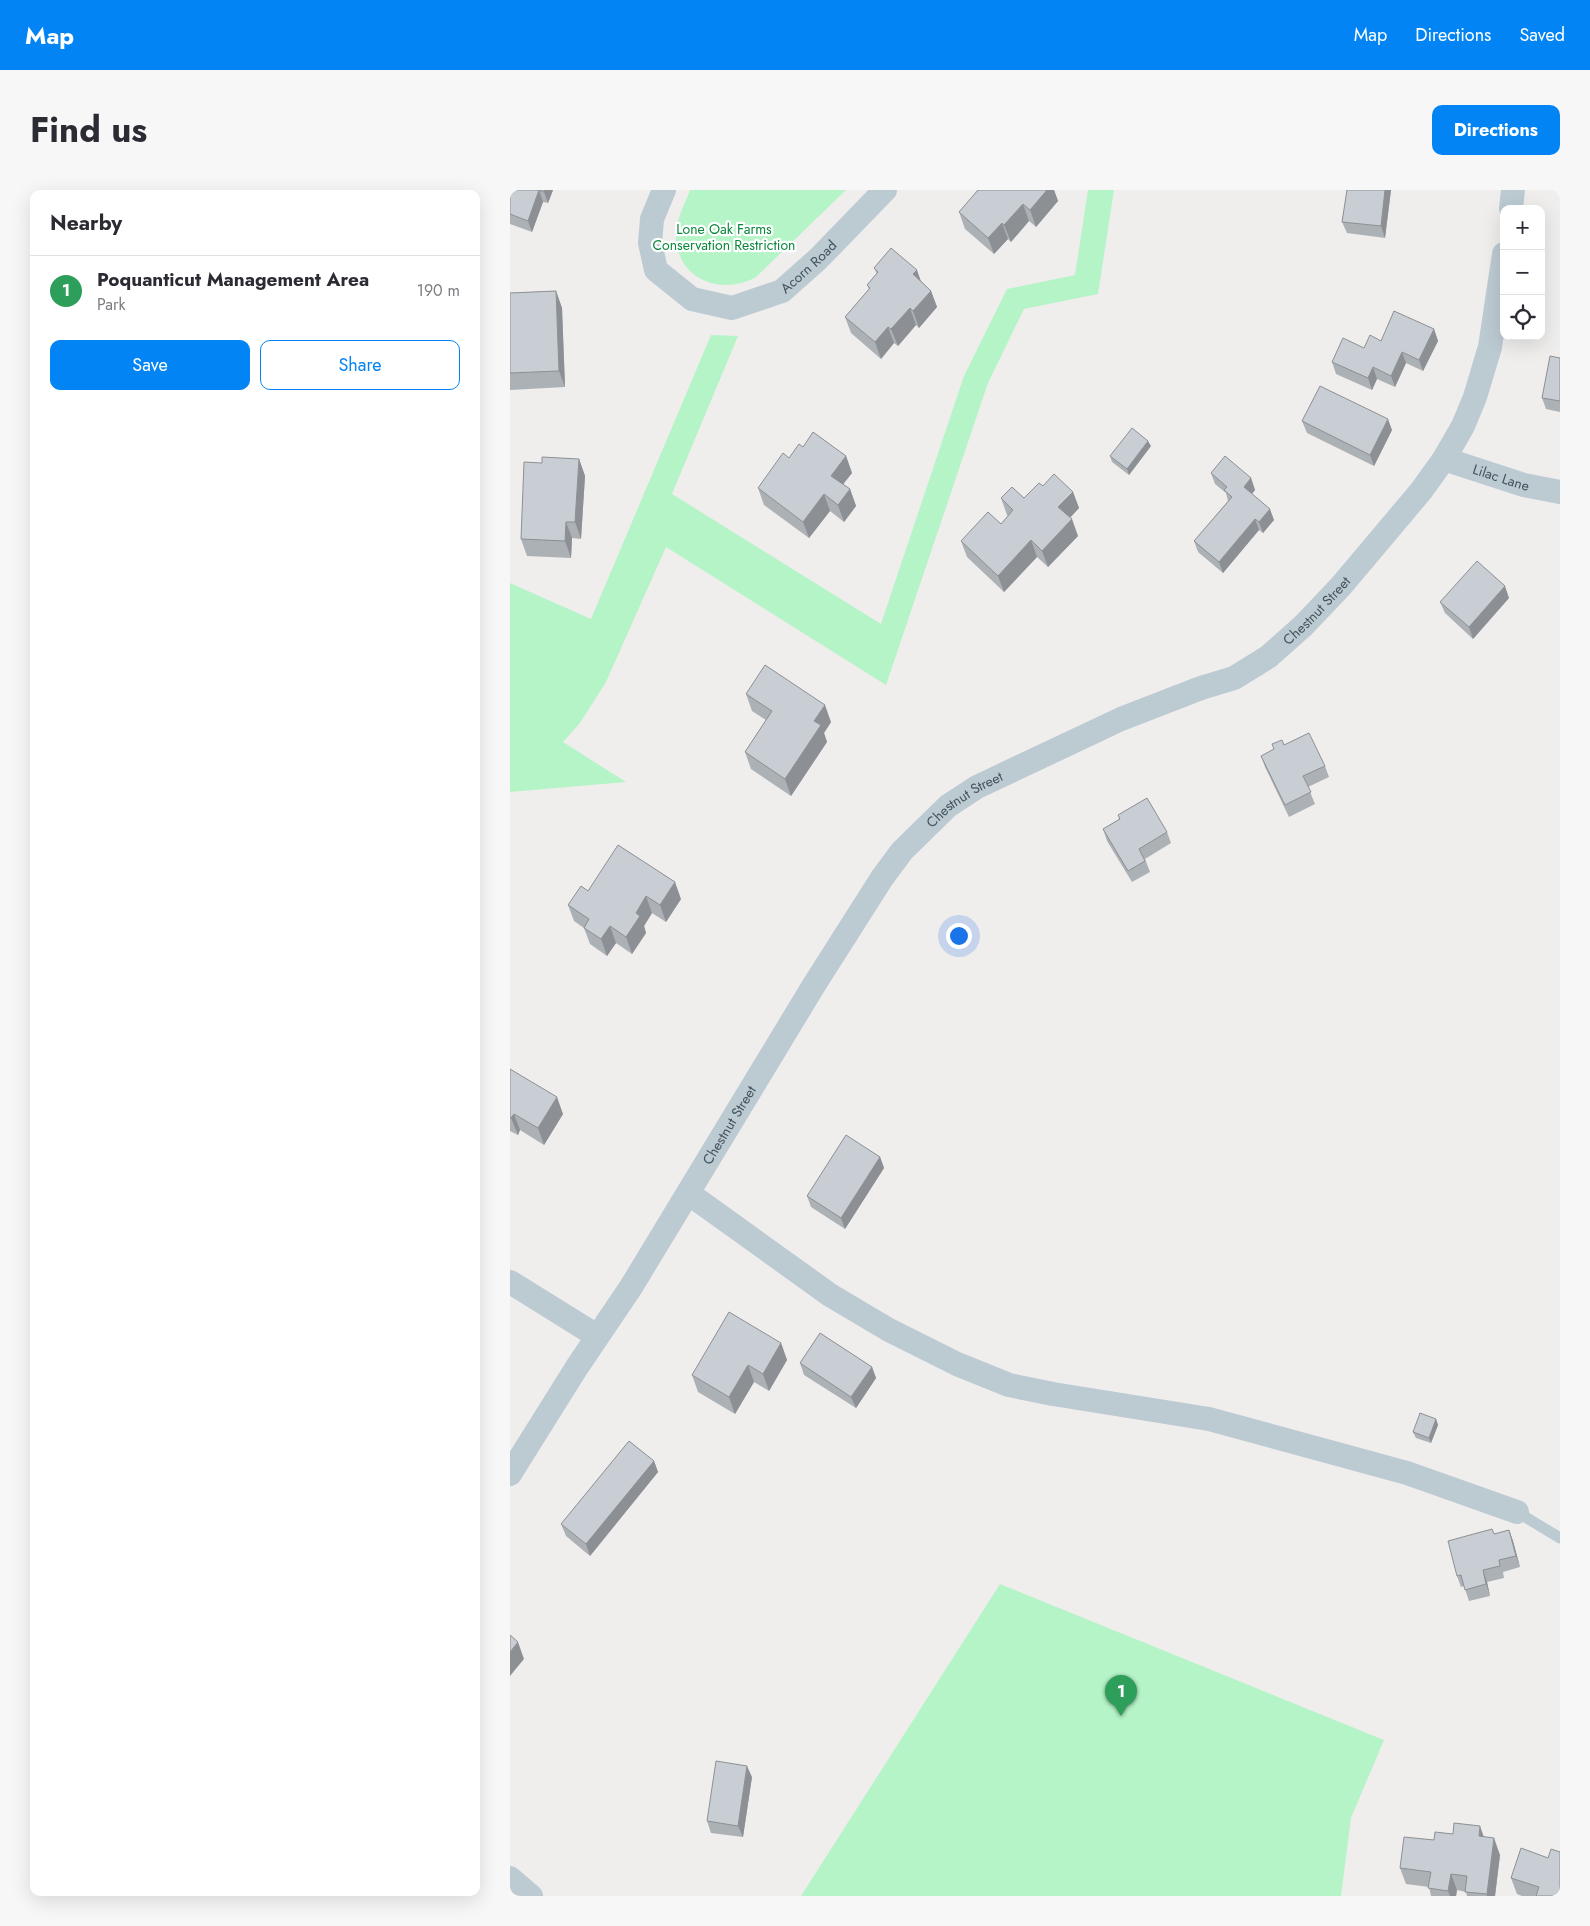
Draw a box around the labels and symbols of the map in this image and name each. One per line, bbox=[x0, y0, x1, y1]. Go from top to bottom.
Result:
park label: Lone Oak Farms Conservation Restriction bbox=[653, 219, 795, 255]
street label: Acorn Road bbox=[776, 236, 841, 298]
street label: Lilac Lane bbox=[1470, 459, 1531, 496]
street label: Chestnut Street bbox=[1278, 572, 1355, 649]
street label: Chestnut Street bbox=[922, 766, 1006, 832]
your location bbox=[946, 923, 972, 949]
street label: Chestnut Street bbox=[697, 1081, 761, 1168]
pin: 1 bbox=[1105, 1675, 1137, 1716]

